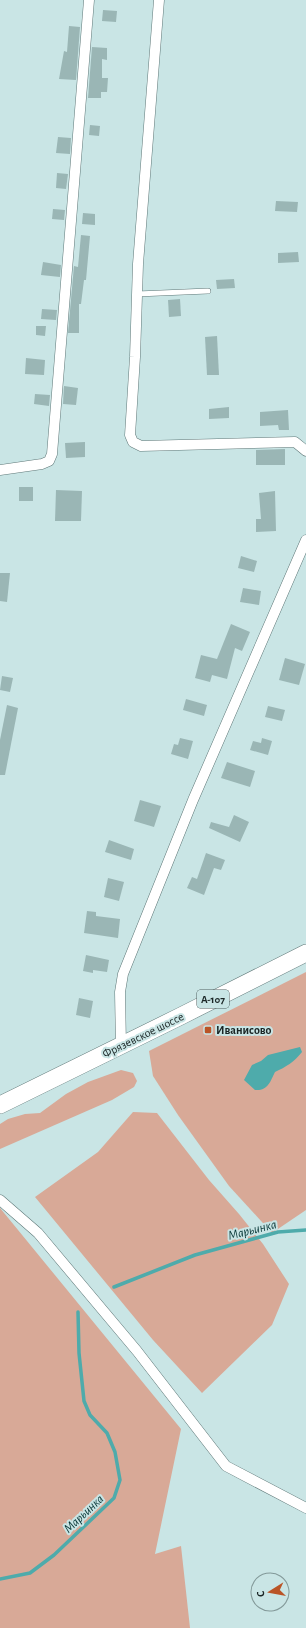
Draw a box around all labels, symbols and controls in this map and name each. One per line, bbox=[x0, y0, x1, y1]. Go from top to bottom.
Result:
road number: А-107 bbox=[197, 990, 229, 1008]
street label: Фрязевское шоссе bbox=[100, 1010, 186, 1060]
place label: Иванисово bbox=[216, 1024, 272, 1036]
marker: Иванисово bbox=[203, 1025, 213, 1035]
water label: Марьинка bbox=[227, 1218, 278, 1243]
water label: Марьинка bbox=[62, 1492, 107, 1536]
north arrow bbox=[250, 1572, 290, 1612]
text: С bbox=[255, 1590, 267, 1598]

